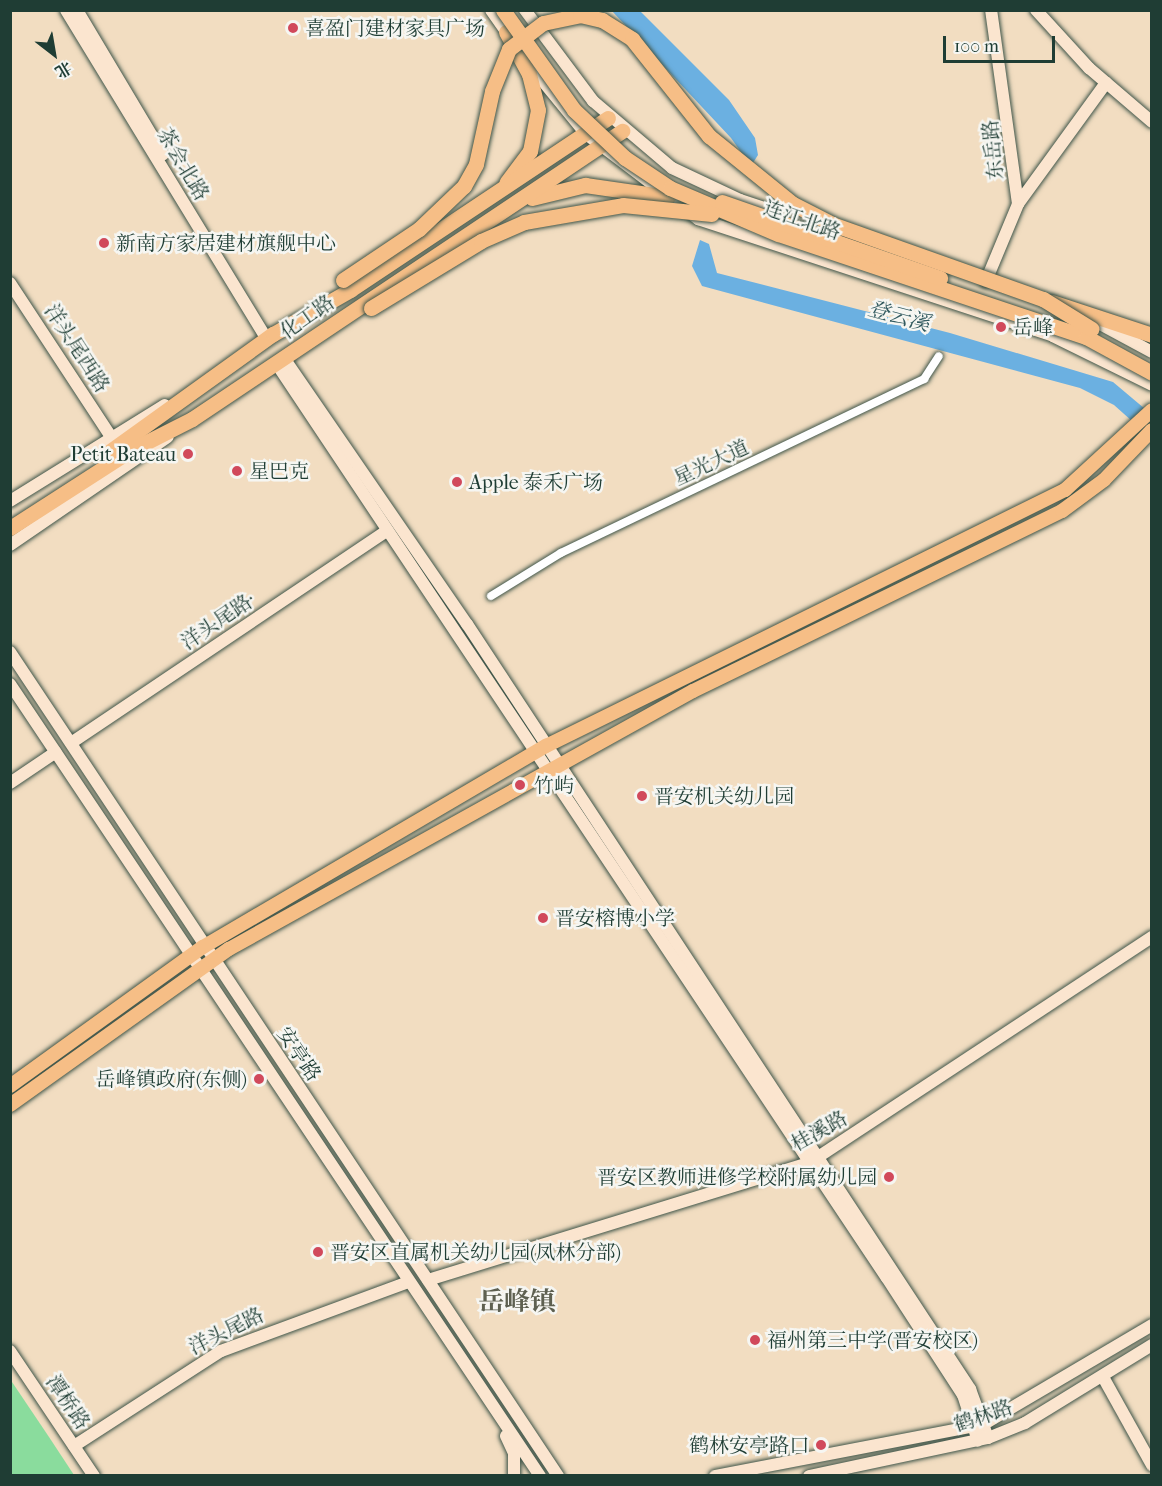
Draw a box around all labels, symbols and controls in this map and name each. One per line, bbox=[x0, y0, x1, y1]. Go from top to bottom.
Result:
place label: 喜盈门建材家具广场 bbox=[305, 16, 485, 40]
marker: 喜盈门建材家具广场 bbox=[286, 21, 300, 35]
north arrow bbox=[24, 24, 84, 84]
scale bar bbox=[946, 24, 1058, 62]
text: 100 m bbox=[954, 36, 999, 57]
text: 北 bbox=[52, 58, 75, 82]
street label: 东岳路 bbox=[978, 119, 1008, 181]
street label: 茶会北路 bbox=[152, 124, 214, 204]
street label: 连江北路 bbox=[760, 196, 844, 244]
place label: 新南方家居建材旗舰中心 bbox=[116, 231, 336, 255]
marker: 新南方家居建材旗舰中心 bbox=[97, 236, 111, 250]
street label: 化工路 bbox=[276, 290, 338, 344]
water label: 登云溪 bbox=[865, 296, 933, 336]
street label: 洋头尾西路 bbox=[40, 300, 114, 396]
place label: 岳峰 bbox=[1013, 315, 1053, 339]
marker: 岳峰 bbox=[994, 320, 1008, 334]
street label: 星光大道 bbox=[670, 435, 752, 491]
place label: Petit Bateau bbox=[70, 442, 176, 466]
marker: Petit Bateau bbox=[181, 447, 195, 461]
place label: 星巴克 bbox=[249, 459, 309, 483]
marker: 星巴克 bbox=[230, 464, 244, 478]
place label: Apple 泰禾广场 bbox=[469, 470, 603, 494]
marker: Apple 泰禾广场 bbox=[450, 475, 464, 489]
street label: 洋头尾路· bbox=[176, 588, 260, 654]
place label: 竹屿 bbox=[534, 773, 574, 797]
marker: 竹屿 bbox=[511, 776, 529, 794]
place label: 晋安机关幼儿园 bbox=[654, 784, 794, 808]
marker: 晋安机关幼儿园 bbox=[635, 789, 649, 803]
place label: 晋安榕博小学 bbox=[555, 906, 675, 930]
marker: 晋安榕博小学 bbox=[536, 911, 550, 925]
street label: 安亭路 bbox=[272, 1022, 326, 1086]
place label: 岳峰镇政府(东侧) bbox=[96, 1067, 247, 1091]
marker: 岳峰镇政府(东侧) bbox=[252, 1072, 266, 1086]
street label: 桂溪路 bbox=[787, 1106, 851, 1156]
place label: 晋安区教师进修学校附属幼儿园 bbox=[597, 1165, 877, 1189]
marker: 晋安区教师进修学校附属幼儿园 bbox=[882, 1170, 896, 1184]
place label: 晋安区直属机关幼儿园(凤林分部) bbox=[330, 1240, 621, 1264]
marker: 晋安区直属机关幼儿园(凤林分部) bbox=[311, 1245, 325, 1259]
district label: 岳峰镇 bbox=[478, 1286, 556, 1318]
street label: 洋头尾路 bbox=[185, 1303, 267, 1359]
place label: 福州第三中学(晋安校区) bbox=[767, 1328, 978, 1352]
marker: 福州第三中学(晋安校区) bbox=[748, 1333, 762, 1347]
street label: 潭桥路 bbox=[41, 1370, 95, 1434]
street label: 鹤林路 bbox=[951, 1395, 1015, 1437]
place label: 鹤林安亭路口 bbox=[689, 1433, 809, 1457]
marker: 鹤林安亭路口 bbox=[814, 1438, 828, 1452]

